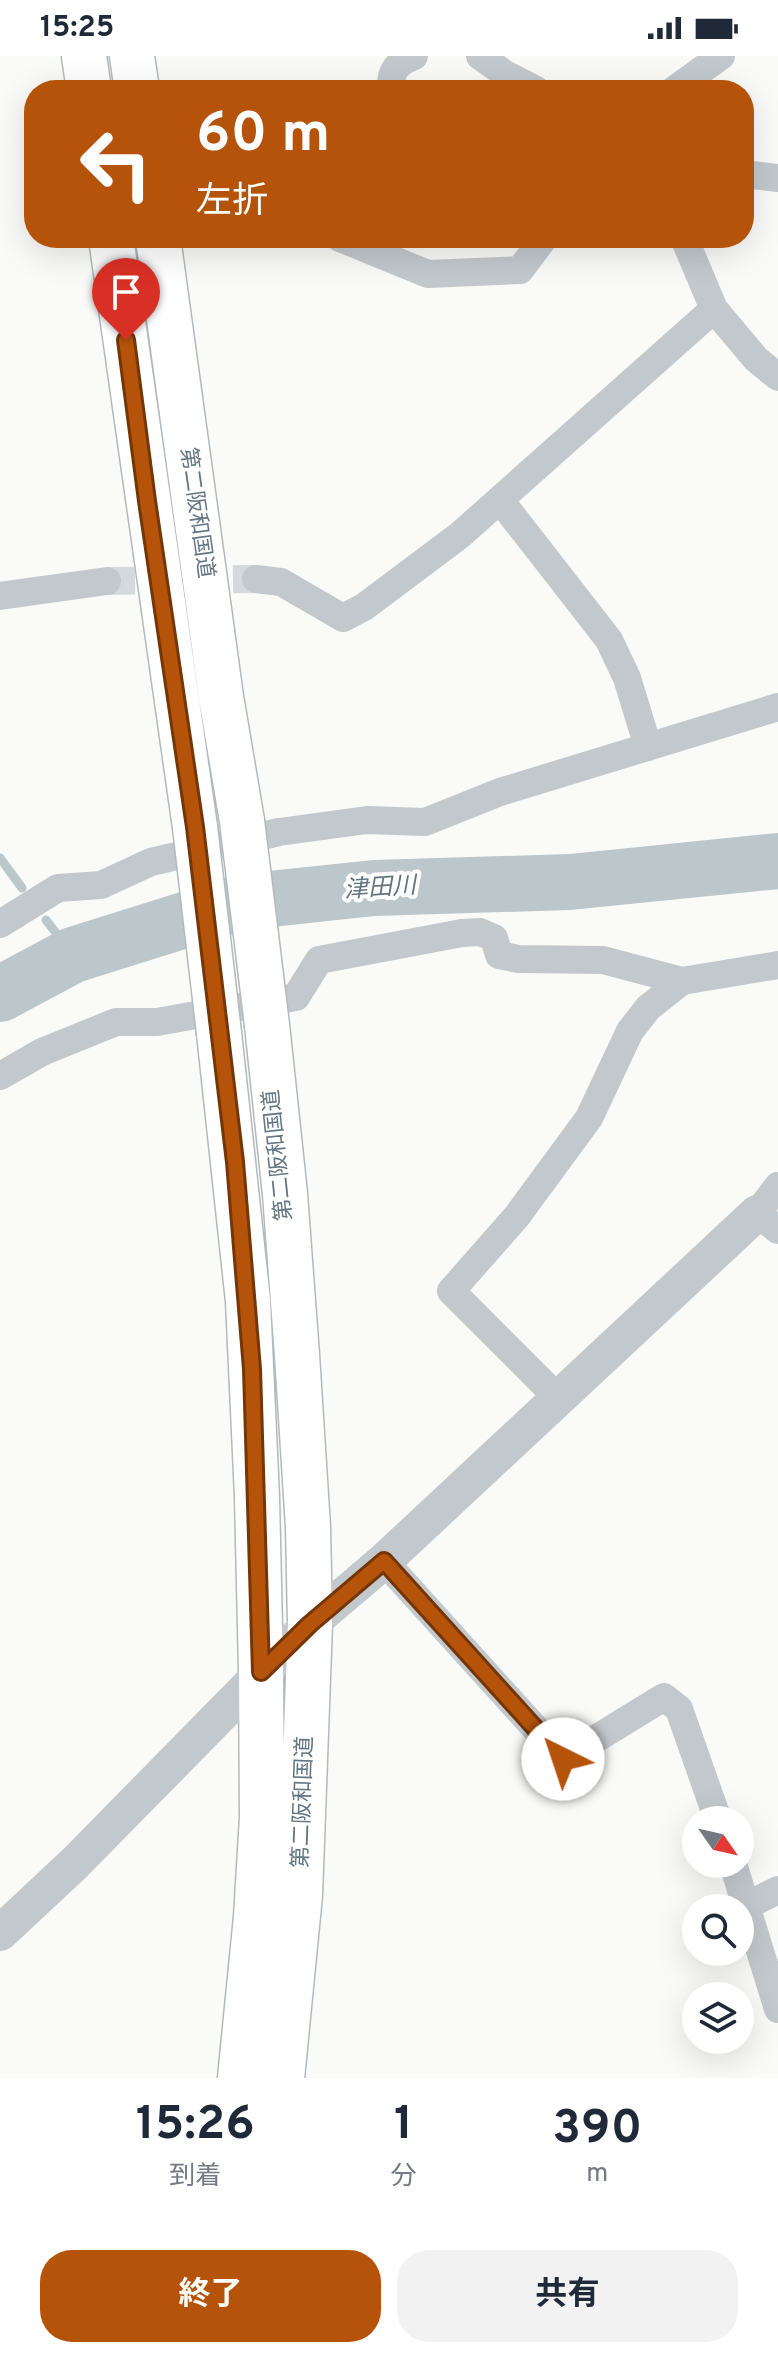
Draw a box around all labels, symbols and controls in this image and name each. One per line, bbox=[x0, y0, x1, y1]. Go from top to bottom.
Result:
text: 15:25 bbox=[40, 10, 114, 47]
text: 60 m bbox=[196, 101, 330, 171]
icon: left bbox=[64, 112, 168, 216]
text: 左折 bbox=[196, 180, 268, 226]
pin bbox=[92, 258, 160, 340]
icon: arrive bbox=[104, 270, 148, 314]
street label: 第二阪和国道 bbox=[173, 446, 219, 580]
water label: 津田川 bbox=[343, 871, 420, 906]
street label: 第二阪和国道 bbox=[259, 1088, 299, 1222]
position arrow bbox=[521, 1717, 605, 1801]
street label: 第二阪和国道 bbox=[288, 1736, 320, 1868]
north arrow bbox=[682, 1806, 754, 1878]
map controls bbox=[682, 1806, 754, 2054]
button: search bbox=[682, 1894, 754, 1966]
button: layers bbox=[682, 1982, 754, 2054]
text: 15:26 bbox=[136, 2096, 255, 2156]
text: 1 bbox=[394, 2096, 413, 2156]
text: 390 bbox=[552, 2100, 642, 2160]
text: m bbox=[586, 2158, 608, 2191]
text: 到着 bbox=[169, 2161, 221, 2194]
text: 分 bbox=[391, 2161, 417, 2194]
button: 終了 bbox=[40, 2250, 381, 2342]
button: 共有 bbox=[397, 2250, 738, 2342]

